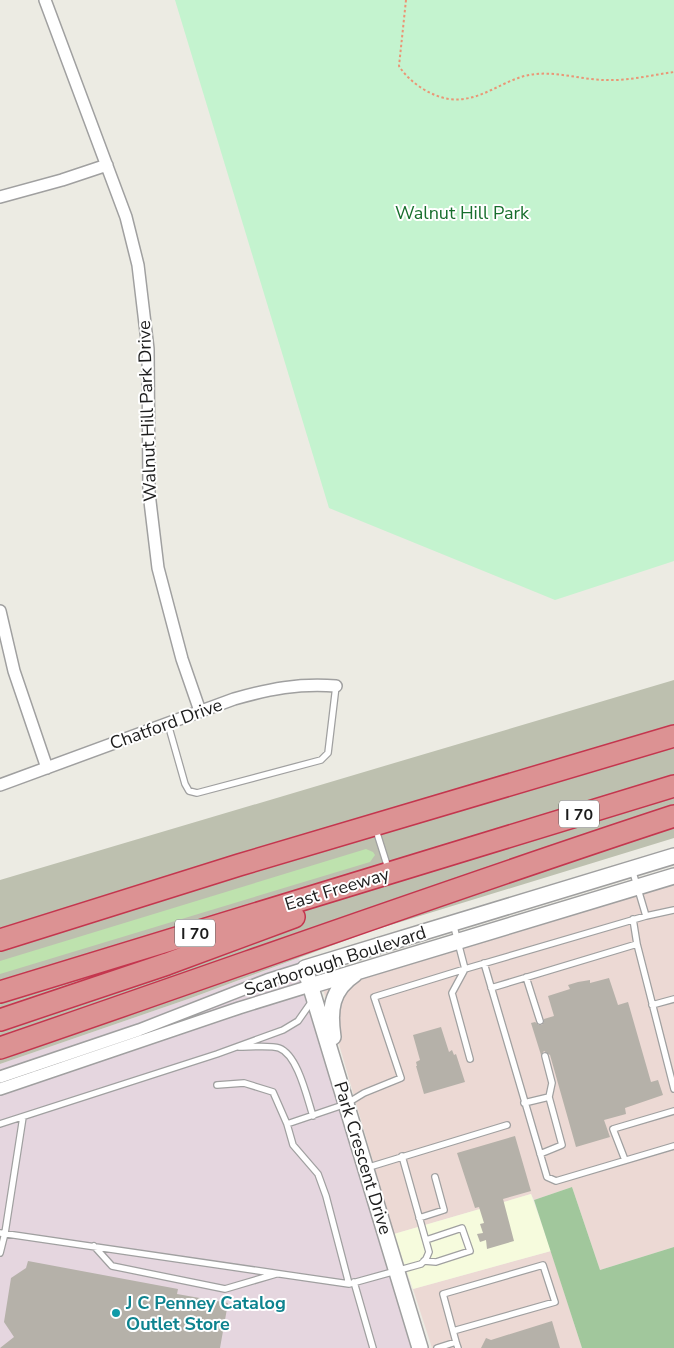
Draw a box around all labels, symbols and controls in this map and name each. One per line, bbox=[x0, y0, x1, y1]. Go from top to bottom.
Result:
park label: Walnut Hill Park bbox=[395, 201, 530, 225]
street label: Walnut Hill Park Drive bbox=[132, 320, 162, 502]
street label: Chatford Drive bbox=[106, 693, 226, 755]
road number: I 70 bbox=[559, 801, 599, 828]
street label: East Freeway bbox=[282, 862, 393, 916]
road number: I 70 bbox=[175, 920, 215, 946]
street label: Scarborough Boulevard bbox=[241, 920, 429, 1002]
street label: Park Crescent Drive bbox=[328, 1079, 398, 1237]
place label: J C Penney Catalog Outlet Store bbox=[125, 1291, 286, 1336]
marker: J C Penney Catalog Outlet Store bbox=[110, 1307, 122, 1319]

